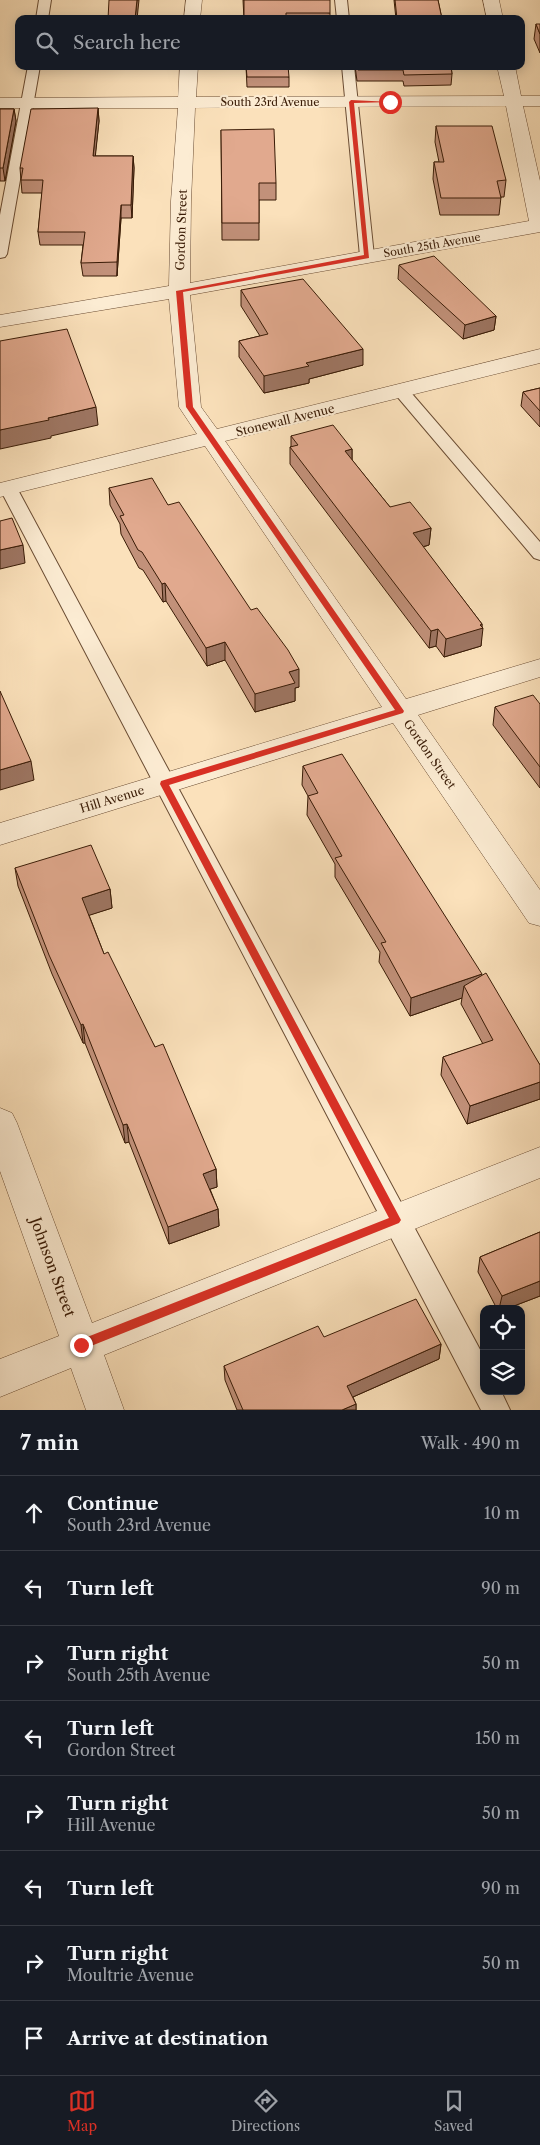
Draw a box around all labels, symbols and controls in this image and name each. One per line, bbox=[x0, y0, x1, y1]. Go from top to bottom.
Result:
search box bbox=[15, 15, 525, 70]
icon: search bbox=[33, 29, 61, 57]
text: Search here bbox=[73, 31, 181, 54]
route start bbox=[379, 91, 402, 114]
street label: South 23rd Avenue bbox=[221, 95, 319, 109]
street label: Gordon Street bbox=[172, 188, 190, 271]
street label: South 25th Avenue bbox=[382, 230, 482, 260]
street label: Stonewall Avenue bbox=[234, 400, 336, 440]
street label: Gordon Street bbox=[401, 716, 460, 792]
street label: Hill Avenue bbox=[78, 782, 146, 816]
street label: Johnson Street bbox=[25, 1213, 80, 1320]
map controls bbox=[480, 1305, 525, 1395]
button: locate bbox=[480, 1305, 525, 1350]
route end bbox=[70, 1334, 93, 1357]
button: layers bbox=[480, 1350, 525, 1395]
text: 7 min bbox=[20, 1430, 79, 1455]
text: Walk · 490 m bbox=[421, 1433, 520, 1453]
text: Continue bbox=[67, 1492, 159, 1515]
icon: ahead bbox=[20, 1499, 48, 1527]
text: 10 m bbox=[484, 1503, 520, 1523]
text: South 23rd Avenue bbox=[67, 1515, 211, 1535]
icon: left bbox=[20, 1574, 48, 1602]
text: Turn left bbox=[67, 1577, 154, 1600]
text: 90 m bbox=[481, 1578, 520, 1598]
text: Turn right bbox=[67, 1642, 168, 1665]
icon: right bbox=[20, 1649, 48, 1677]
text: 50 m bbox=[482, 1653, 520, 1673]
text: South 25th Avenue bbox=[67, 1665, 210, 1685]
text: Turn left bbox=[67, 1717, 154, 1740]
icon: left bbox=[20, 1724, 48, 1752]
text: 150 m bbox=[475, 1728, 520, 1748]
text: Gordon Street bbox=[67, 1740, 175, 1760]
text: Turn right bbox=[67, 1792, 168, 1815]
icon: right bbox=[20, 1799, 48, 1827]
text: 50 m bbox=[482, 1803, 520, 1823]
text: Hill Avenue bbox=[67, 1815, 156, 1835]
icon: left bbox=[20, 1874, 48, 1902]
text: Turn left bbox=[67, 1877, 154, 1900]
text: 90 m bbox=[481, 1878, 520, 1898]
text: Turn right bbox=[67, 1942, 168, 1965]
icon: right bbox=[20, 1949, 48, 1977]
text: 50 m bbox=[482, 1953, 520, 1973]
text: Moultrie Avenue bbox=[67, 1965, 194, 1985]
icon: arrive bbox=[20, 2024, 48, 2052]
text: Arrive at destination bbox=[67, 2027, 268, 2050]
tab: Map bbox=[67, 2087, 97, 2135]
tab: Directions bbox=[231, 2087, 300, 2135]
tab: Saved bbox=[434, 2087, 473, 2135]

